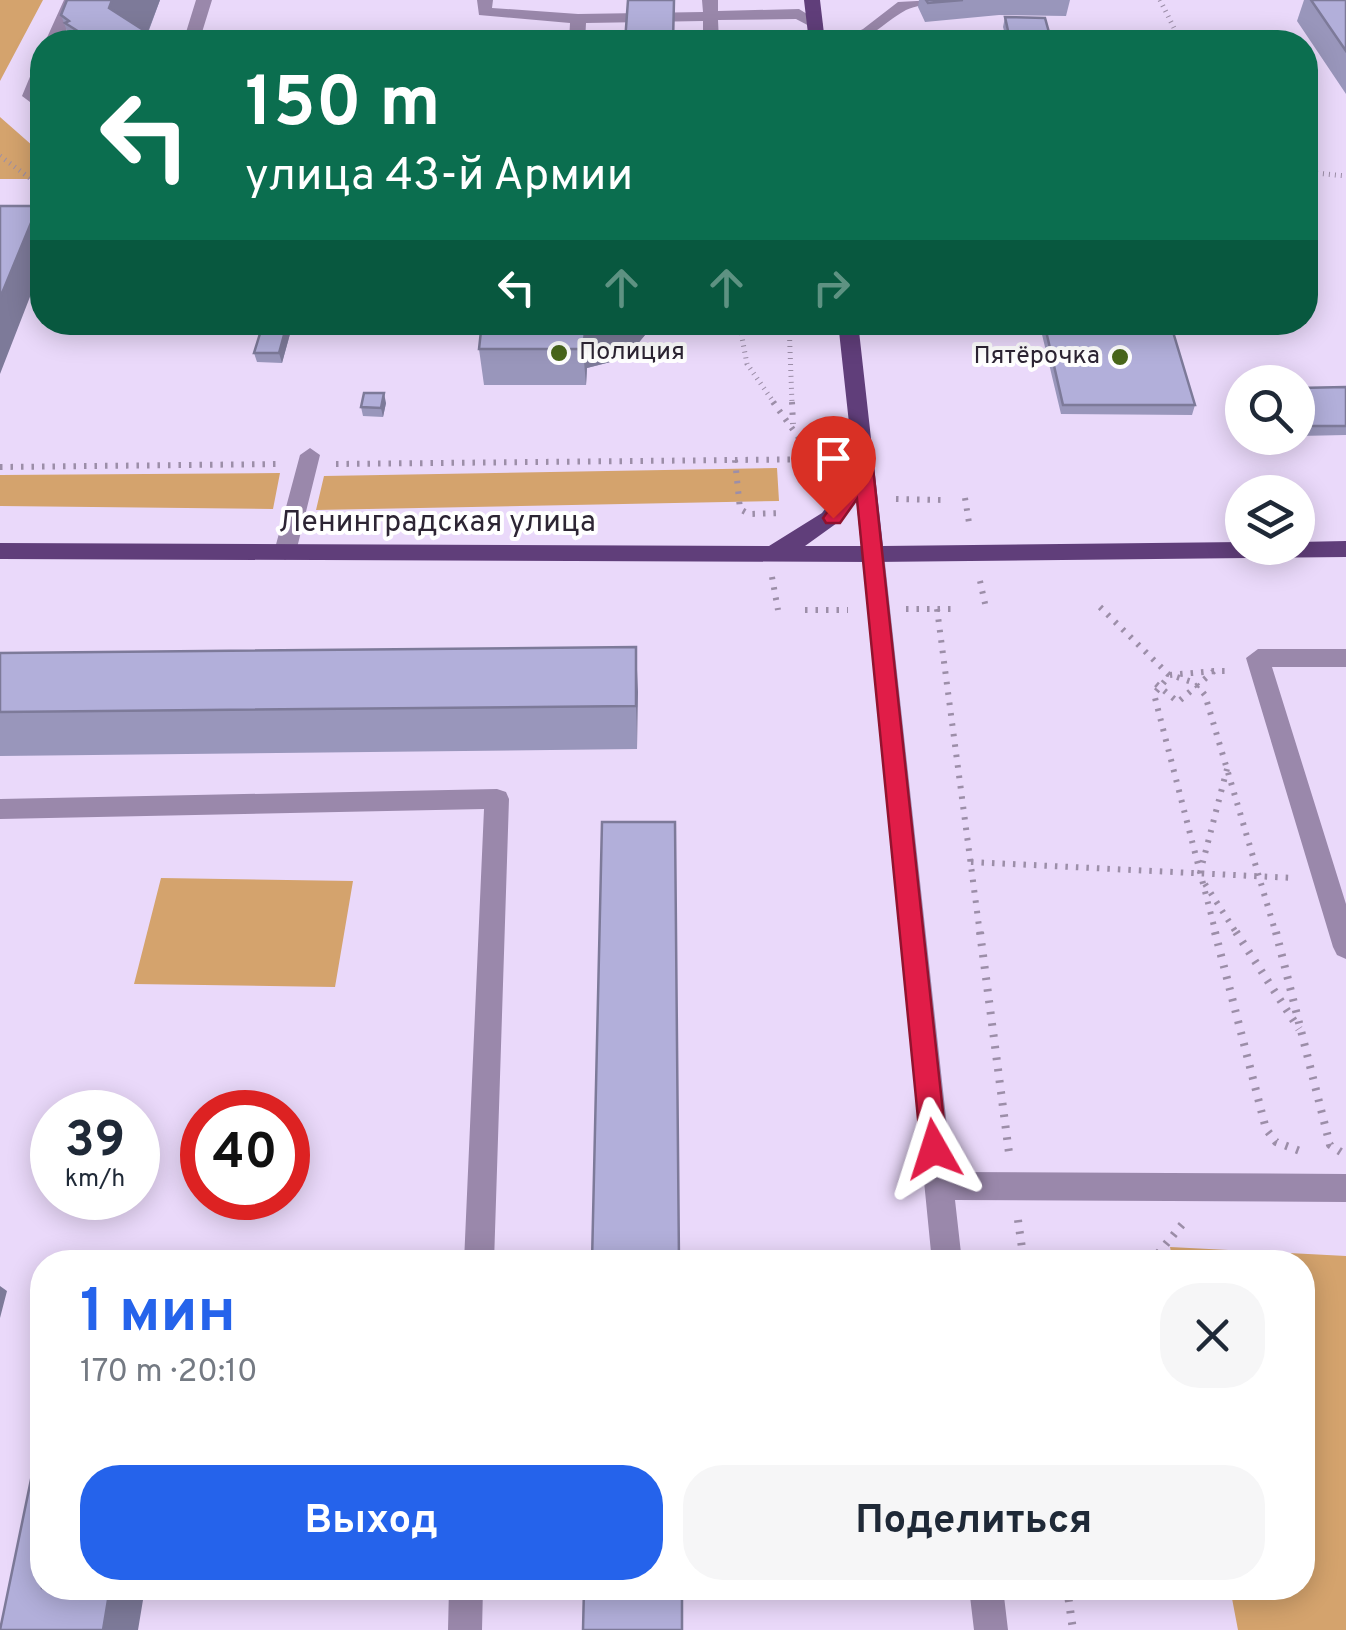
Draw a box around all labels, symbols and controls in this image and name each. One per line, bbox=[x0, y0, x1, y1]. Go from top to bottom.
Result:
text: 150 m bbox=[245, 62, 440, 151]
icon: left bbox=[80, 70, 210, 200]
text: улица 43-й Армии bbox=[245, 149, 633, 206]
icon: left bbox=[489, 260, 544, 315]
icon: ahead bbox=[594, 260, 649, 315]
icon: ahead bbox=[699, 260, 754, 315]
icon: right bbox=[804, 260, 859, 315]
place label: Полиция bbox=[579, 337, 685, 369]
place label: Пятёрочка bbox=[974, 341, 1100, 373]
marker: Полиция bbox=[548, 342, 570, 364]
marker: Пятёрочка bbox=[1109, 346, 1131, 368]
map controls bbox=[1225, 365, 1315, 565]
button: search bbox=[1225, 365, 1315, 455]
pin bbox=[791, 416, 876, 519]
icon: arrive bbox=[806, 431, 861, 486]
button: layers bbox=[1225, 475, 1315, 565]
street label: Ленинградская улица bbox=[278, 505, 596, 542]
speed limit sign: 40 bbox=[180, 1090, 310, 1220]
position arrow bbox=[882, 1097, 986, 1201]
text: 39 bbox=[65, 1111, 125, 1174]
text: km/h bbox=[65, 1164, 125, 1196]
text: 1 мин bbox=[80, 1277, 236, 1353]
button: close bbox=[1160, 1283, 1265, 1388]
text: 170 m · 20:10 bbox=[80, 1353, 258, 1393]
button: Выход bbox=[80, 1465, 663, 1580]
button: Поделиться bbox=[683, 1465, 1265, 1580]

